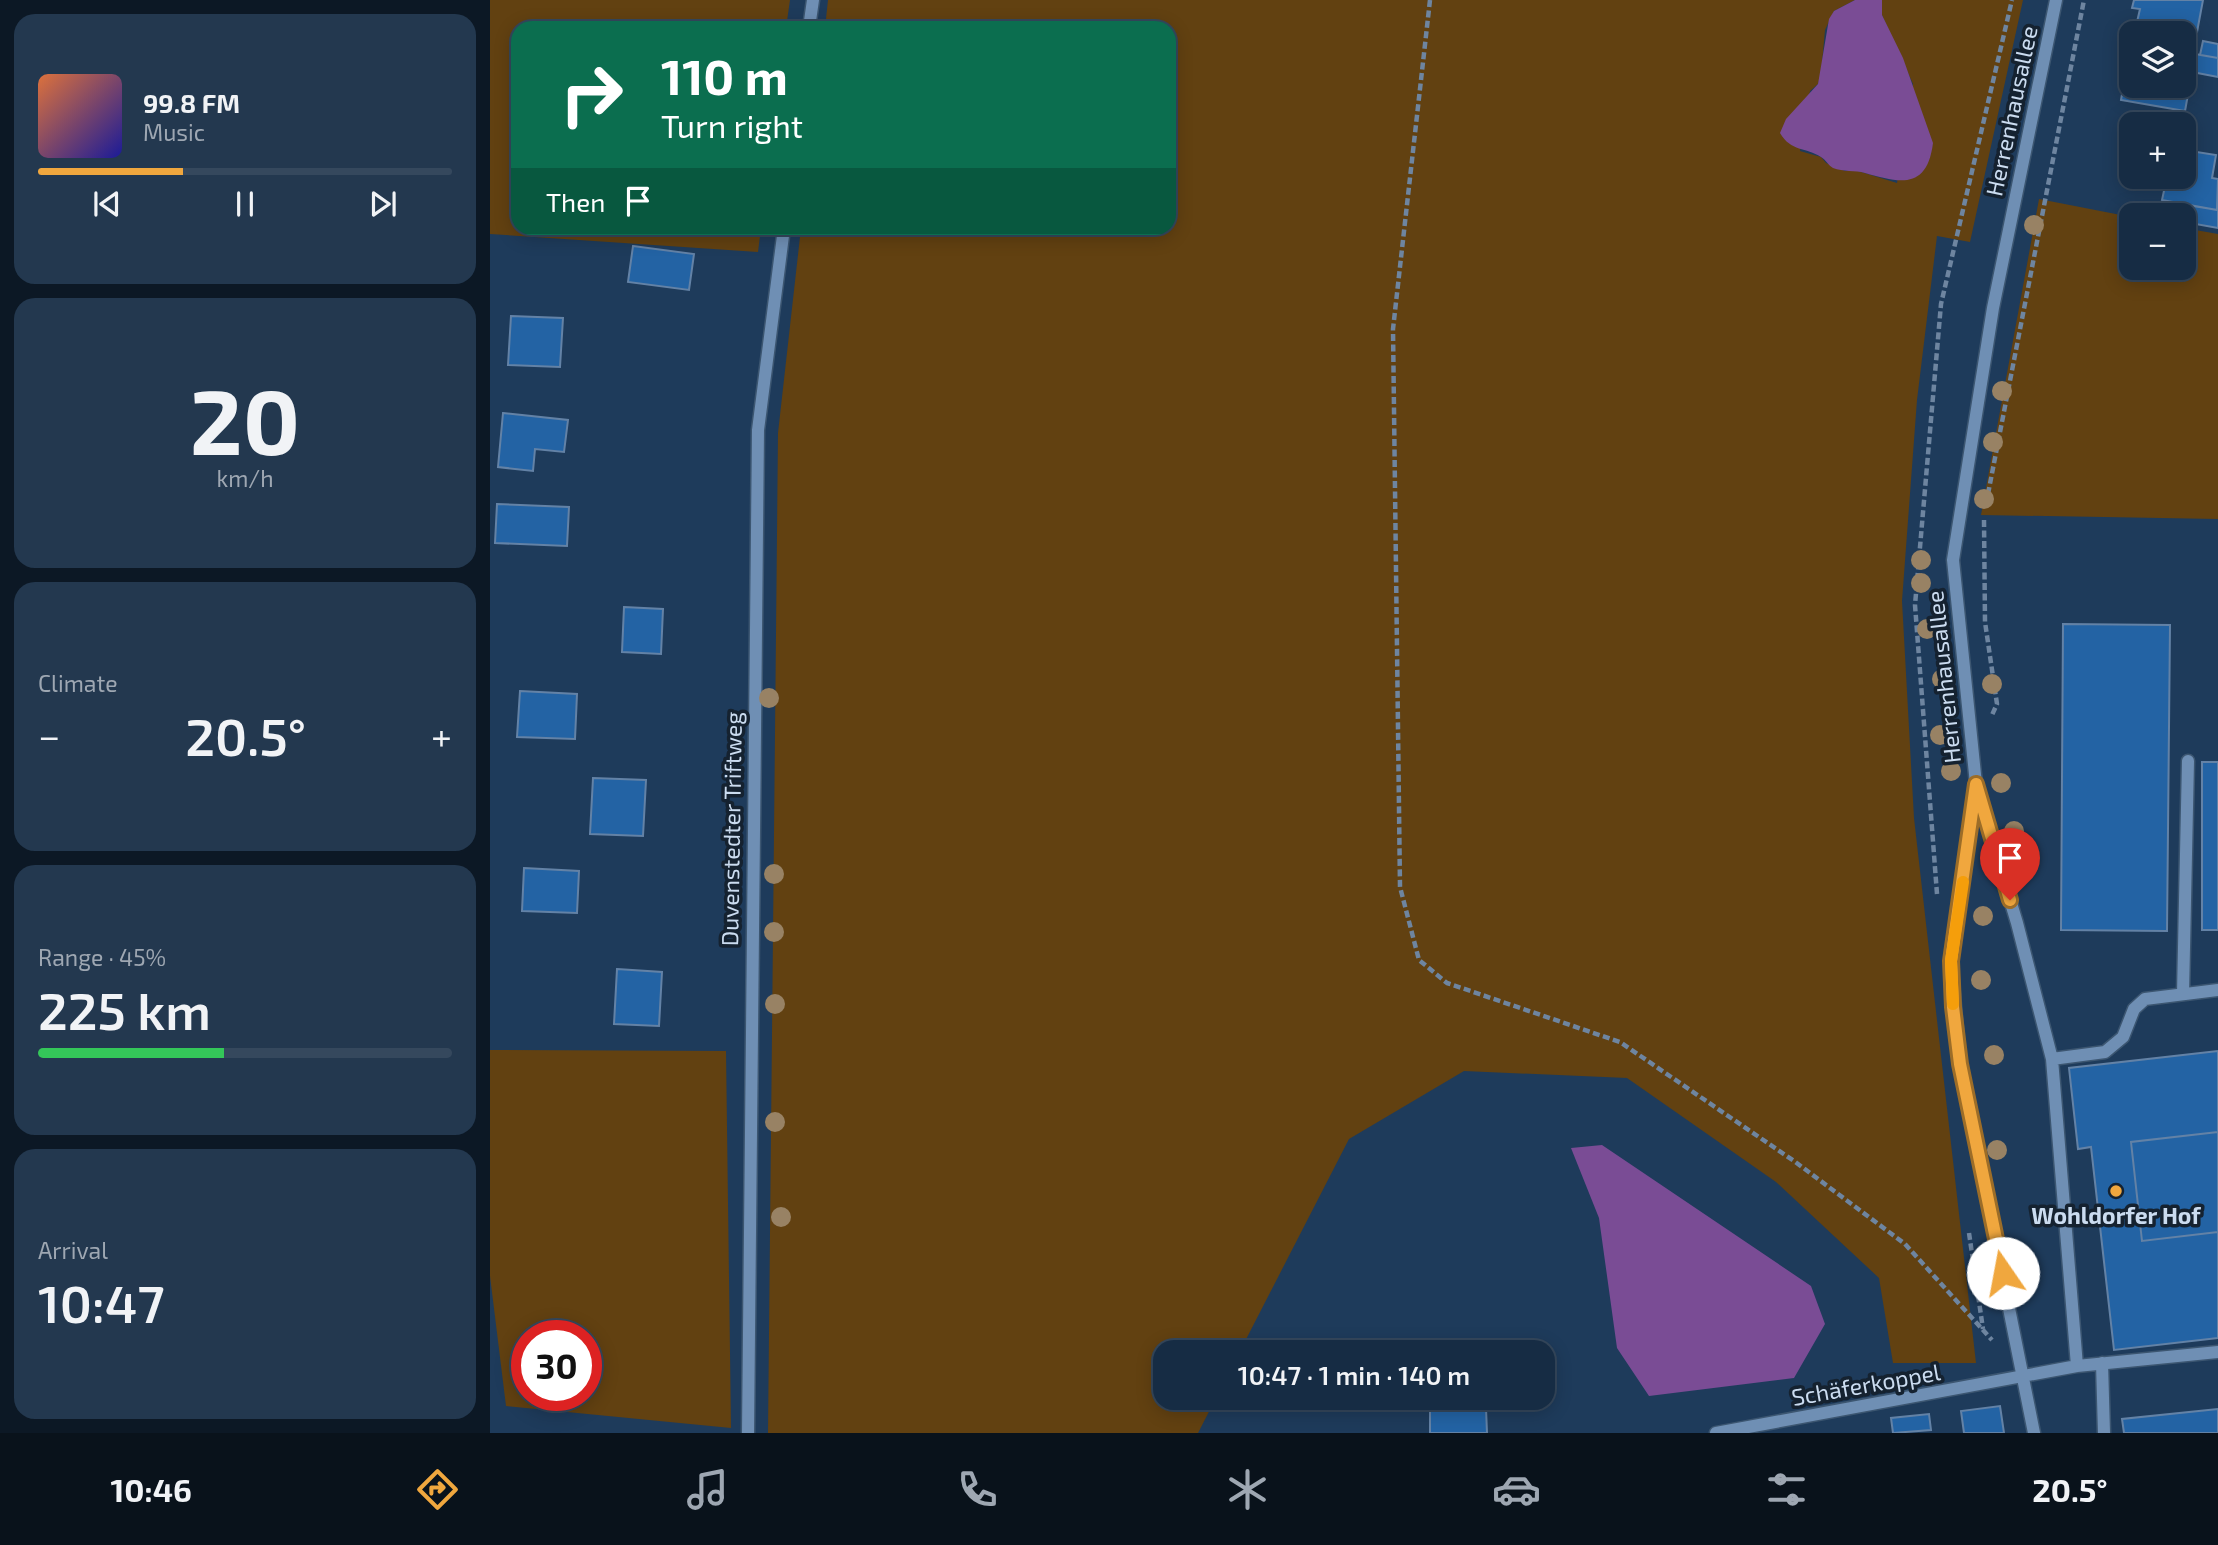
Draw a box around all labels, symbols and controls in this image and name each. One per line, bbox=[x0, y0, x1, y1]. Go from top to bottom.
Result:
map controls bbox=[2119, 21, 2196, 280]
button: layers bbox=[2119, 21, 2196, 98]
street label: Herrenhausallee bbox=[1979, 23, 2043, 198]
text: 110 m bbox=[661, 46, 788, 105]
icon: right bbox=[546, 49, 637, 140]
text: 99.8 FM bbox=[143, 87, 240, 118]
text: Turn right bbox=[661, 106, 803, 144]
button: + bbox=[2119, 112, 2196, 189]
text: Music bbox=[143, 118, 205, 146]
icon: arrive bbox=[619, 182, 657, 220]
icon: previous bbox=[88, 185, 126, 223]
icon: pause bbox=[226, 185, 264, 223]
icon: next bbox=[364, 185, 402, 223]
text: Then bbox=[546, 186, 605, 217]
button: − bbox=[2119, 203, 2196, 280]
text: 20 bbox=[190, 364, 300, 473]
text: km/h bbox=[216, 464, 274, 492]
street label: Herrenhausallee bbox=[1920, 589, 1966, 765]
text: Climate bbox=[38, 669, 118, 697]
text: 20.5° bbox=[185, 704, 306, 766]
street label: Duvenstedter Triftweg bbox=[715, 711, 747, 946]
text: − bbox=[38, 712, 60, 758]
text: + bbox=[431, 712, 452, 758]
pin bbox=[1980, 828, 2040, 900]
icon: arrive bbox=[1991, 839, 2029, 877]
text: Range · 45% bbox=[38, 943, 166, 971]
text: 225 km bbox=[38, 978, 211, 1040]
marker: Wohldorfer Hof bbox=[2108, 1183, 2124, 1199]
place label: Wohldorfer Hof bbox=[2031, 1201, 2201, 1229]
text: Arrival bbox=[38, 1236, 108, 1264]
position arrow bbox=[1966, 1236, 2040, 1310]
text: 10:47 bbox=[38, 1271, 165, 1333]
speed limit sign: 30 bbox=[511, 1320, 602, 1411]
street label: Schäferkoppel bbox=[1789, 1357, 1943, 1411]
text: 10:47 · 1 min · 140 m bbox=[1238, 1359, 1470, 1390]
icon: directions bbox=[413, 1465, 462, 1514]
icon: music bbox=[683, 1465, 732, 1514]
icon: phone bbox=[953, 1465, 1002, 1514]
icon: climate bbox=[1223, 1465, 1272, 1514]
icon: car bbox=[1492, 1465, 1541, 1514]
icon: filters bbox=[1762, 1465, 1811, 1514]
text: 10:46 bbox=[110, 1470, 192, 1508]
text: 20.5° bbox=[2032, 1470, 2107, 1508]

